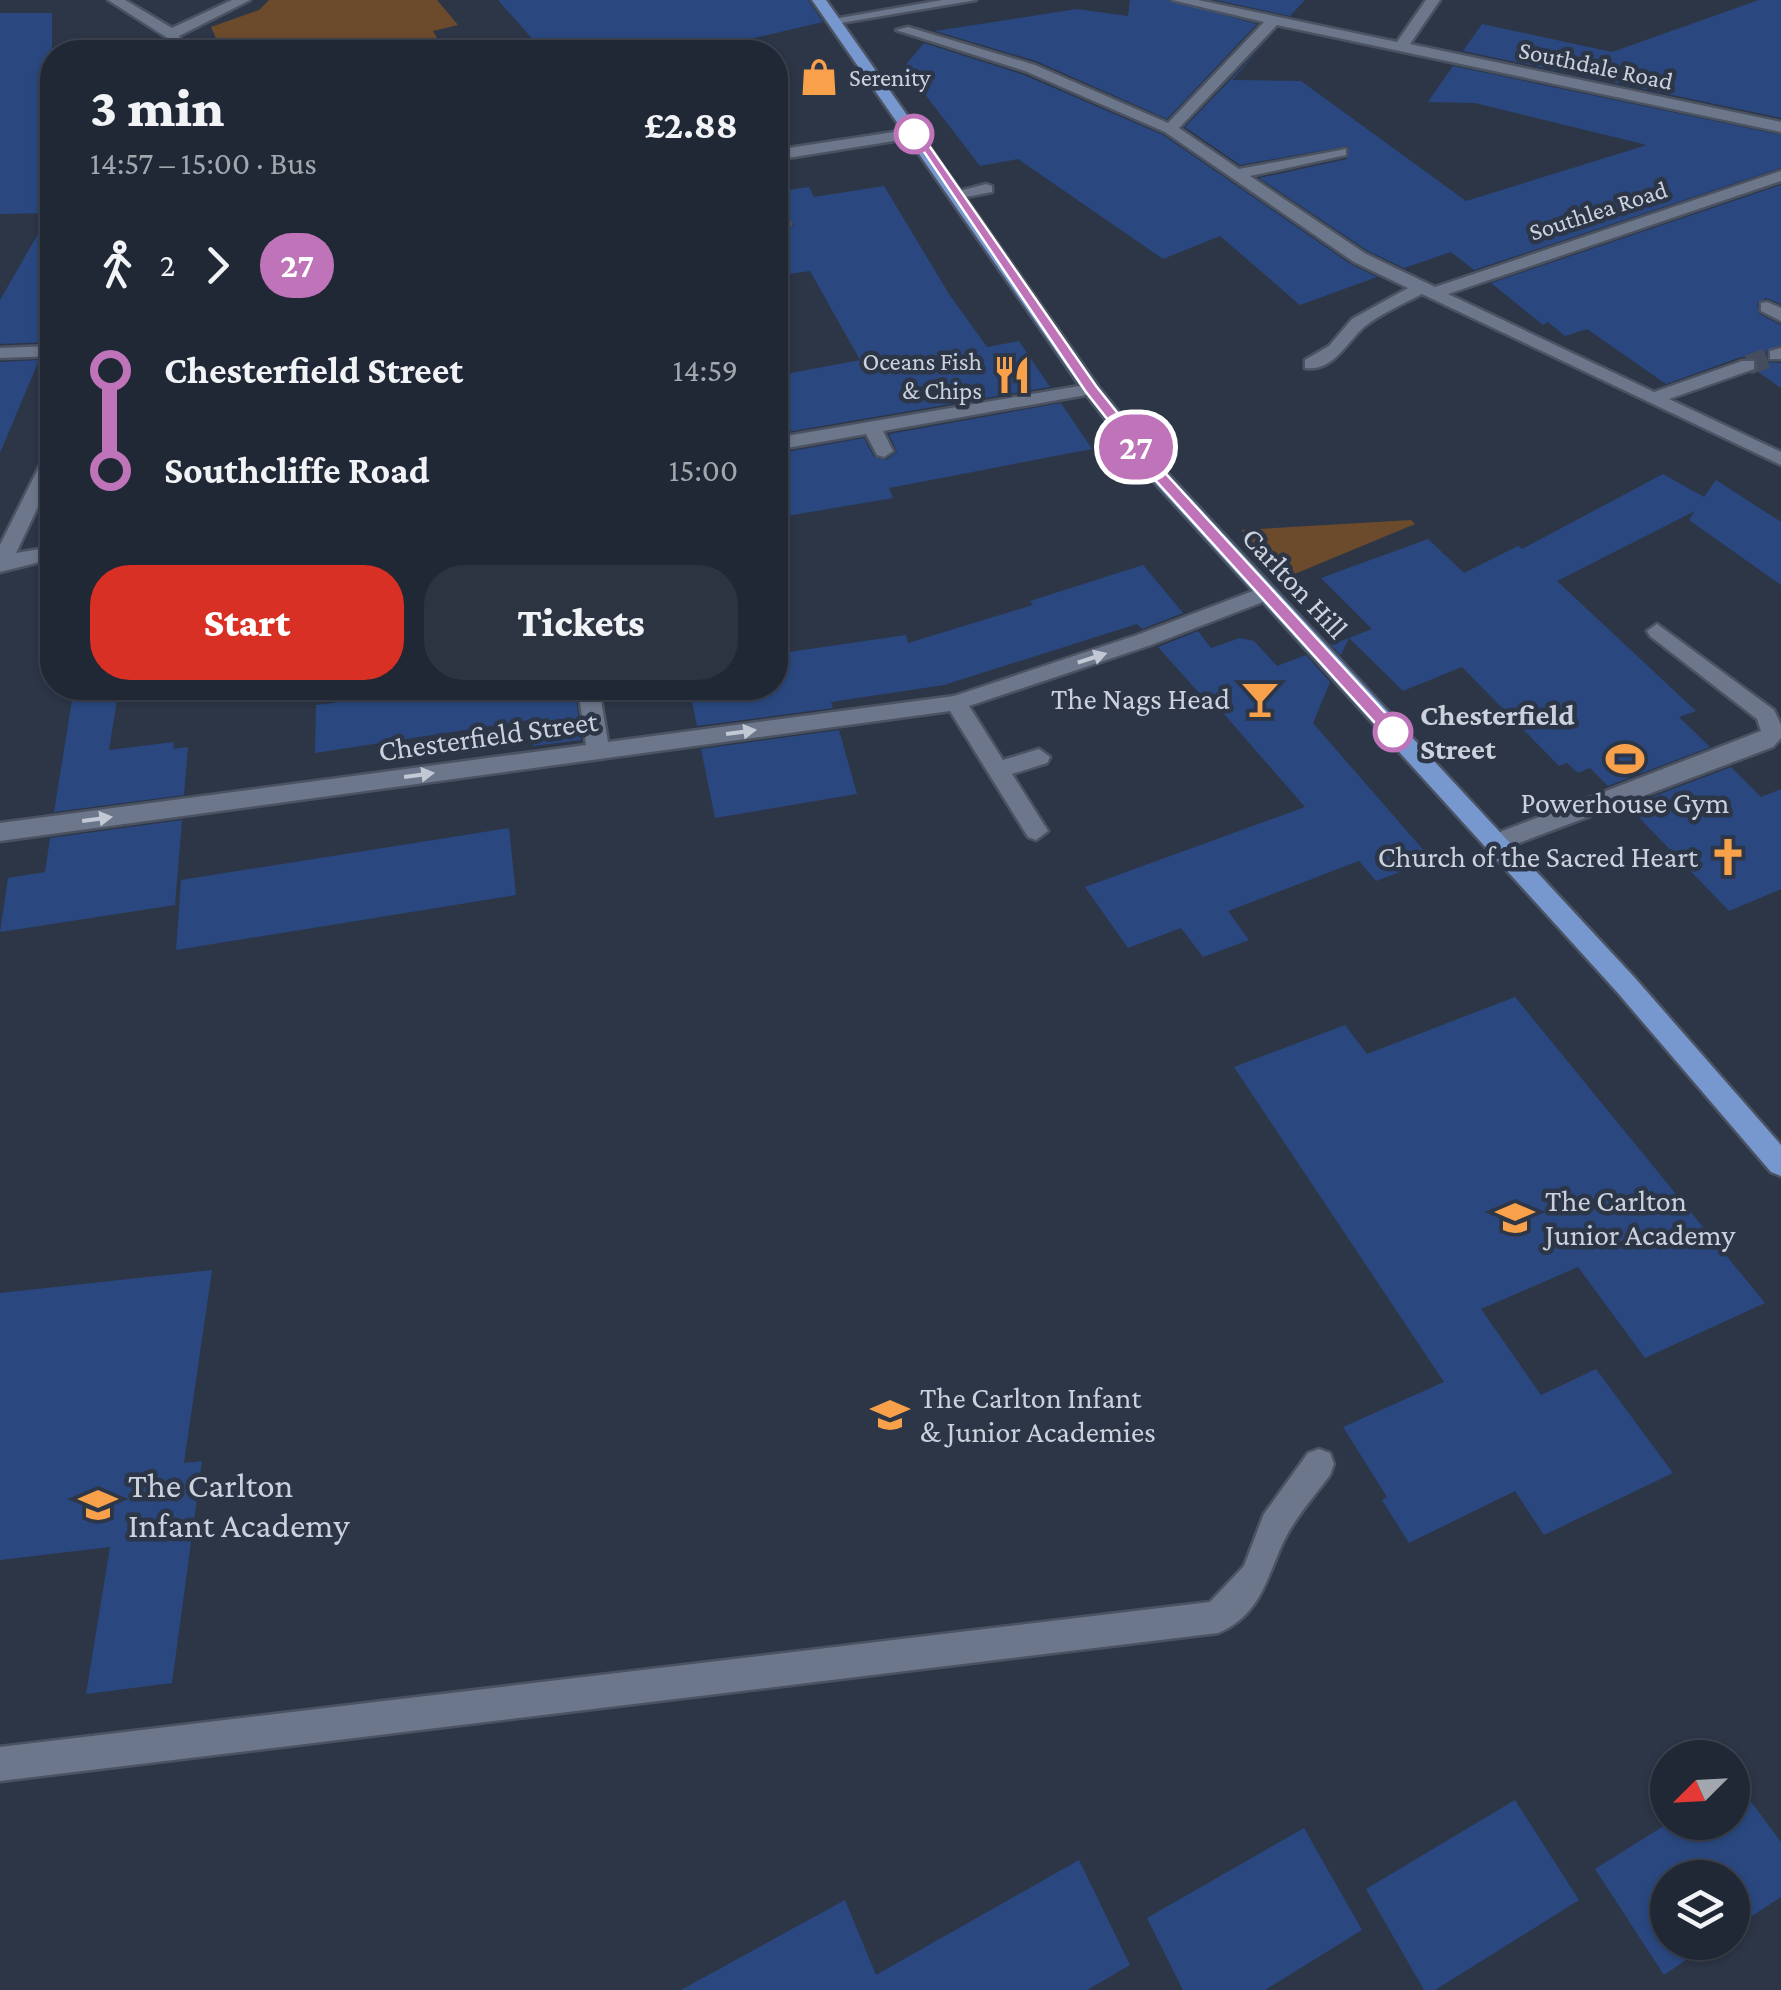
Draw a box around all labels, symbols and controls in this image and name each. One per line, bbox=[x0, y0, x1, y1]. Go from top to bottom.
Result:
street label: Southdale Road bbox=[1516, 36, 1675, 95]
shop icon: Serenity bbox=[798, 56, 840, 98]
place label: Serenity bbox=[849, 64, 931, 92]
text: 3 min bbox=[90, 77, 224, 138]
text: £2.88 bbox=[644, 104, 738, 146]
unlabelled marker bbox=[895, 115, 933, 153]
text: 14:57 – 15:00 · Bus bbox=[90, 145, 317, 181]
street label: Southlea Road bbox=[1526, 175, 1671, 245]
icon: walk bbox=[90, 238, 145, 293]
icon: forward bbox=[190, 238, 245, 293]
text: 27 bbox=[280, 246, 314, 285]
text: 2 bbox=[160, 247, 175, 283]
place label: Oceans Fish & Chips bbox=[863, 348, 982, 405]
text: Chesterfield Street bbox=[164, 349, 463, 391]
text: 14:59 bbox=[673, 352, 738, 388]
restaurant icon: Oceans Fish & Chips bbox=[991, 354, 1033, 396]
line badge: 27 bbox=[1091, 414, 1181, 480]
text: 27 bbox=[1119, 428, 1153, 467]
text: Southcliffe Road bbox=[164, 449, 430, 491]
text: 15:00 bbox=[669, 452, 738, 488]
street label: Carlton Hill bbox=[1236, 520, 1355, 645]
button: Start bbox=[90, 565, 404, 680]
button: Tickets bbox=[424, 565, 738, 680]
one-way arrow bbox=[1077, 649, 1107, 664]
bar icon: The Nags Head bbox=[1239, 678, 1281, 720]
place label: The Nags Head bbox=[1051, 682, 1230, 716]
place label: Chesterfield Street bbox=[1420, 698, 1575, 765]
street label: Chesterfield Street bbox=[376, 704, 601, 767]
marker: Chesterfield Street bbox=[1374, 713, 1412, 751]
one-way arrow bbox=[725, 723, 757, 739]
sports icon: Powerhouse Gym bbox=[1604, 738, 1646, 780]
one-way arrow bbox=[403, 767, 435, 783]
place label: Powerhouse Gym bbox=[1521, 786, 1729, 820]
one-way arrow bbox=[81, 810, 113, 826]
church icon: Church of the Sacred Heart bbox=[1707, 836, 1749, 878]
place label: Church of the Sacred Heart bbox=[1378, 840, 1699, 873]
place label: The Carlton Junior Academy bbox=[1542, 1184, 1735, 1252]
school or university icon: The Carlton Junior Academy bbox=[1494, 1197, 1536, 1239]
place label: The Carlton Infant & Junior Academies bbox=[920, 1381, 1156, 1448]
school or university icon: The Carlton Infant & Junior Academies bbox=[869, 1394, 911, 1436]
place label: The Carlton Infant Academy bbox=[128, 1466, 350, 1545]
school or university icon: The Carlton Infant Academy bbox=[77, 1484, 119, 1526]
north arrow bbox=[1650, 1740, 1750, 1840]
map controls bbox=[1650, 1740, 1750, 1960]
button: layers bbox=[1650, 1860, 1750, 1960]

